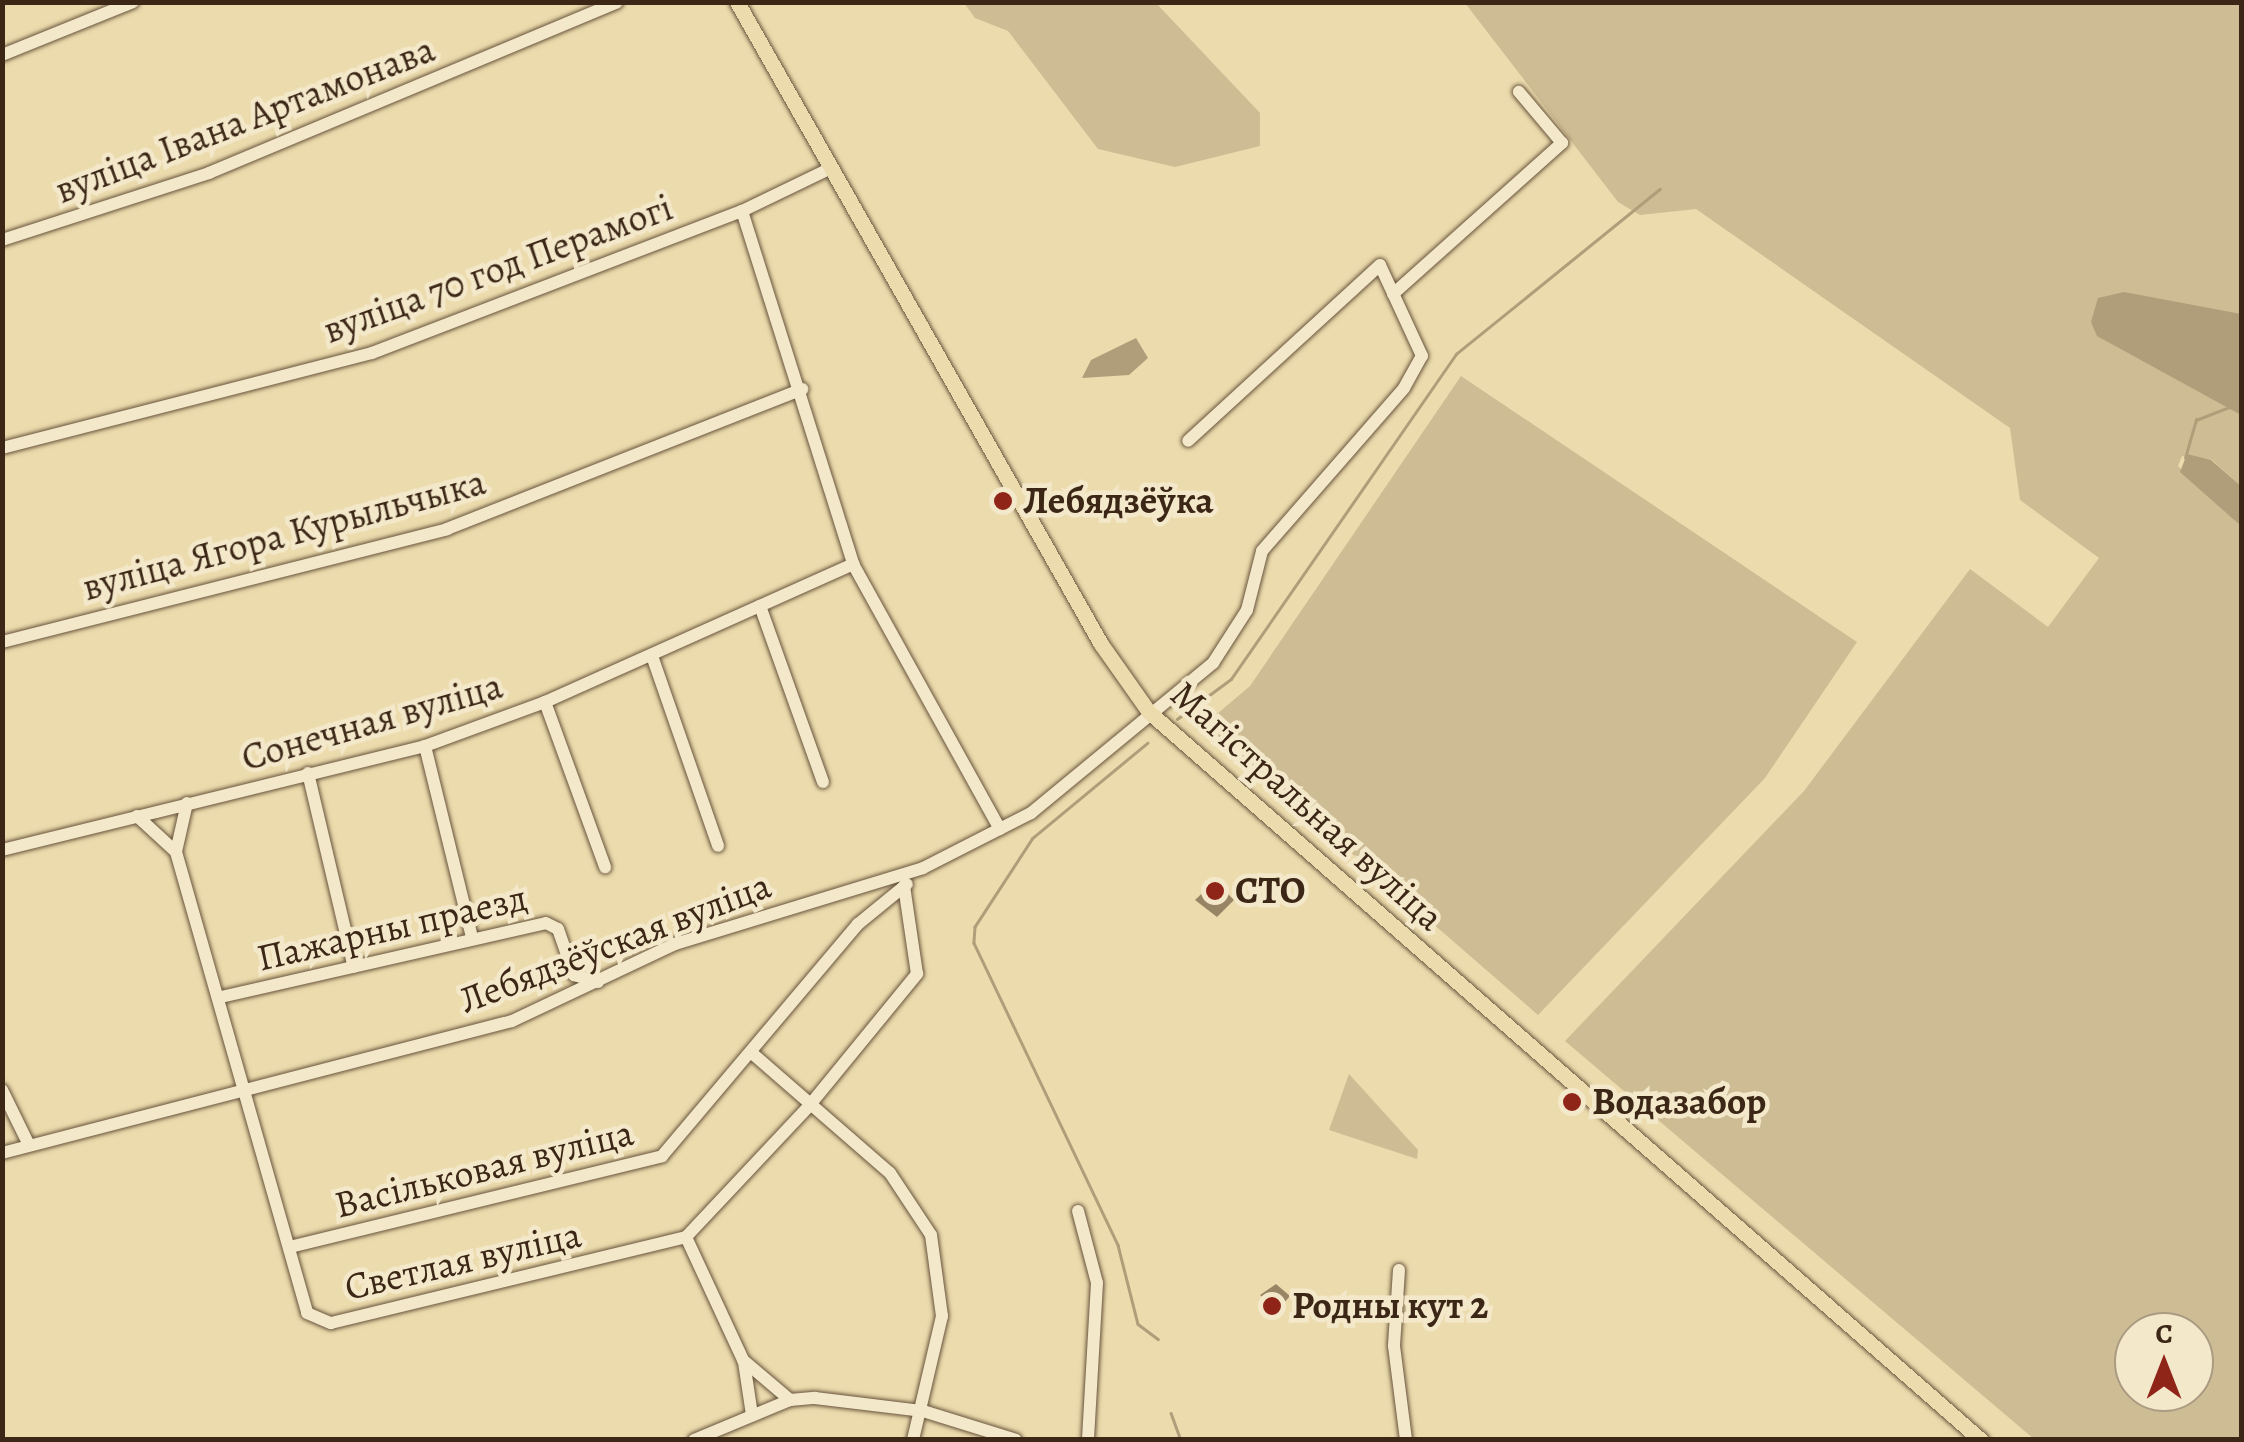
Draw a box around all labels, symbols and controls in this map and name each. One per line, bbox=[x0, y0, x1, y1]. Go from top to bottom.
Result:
street label: вуліца Івана Артамонава bbox=[49, 27, 441, 213]
street label: вуліца 70 год Перамогі bbox=[317, 185, 679, 353]
street label: вуліца Ягора Курыльчыка bbox=[78, 459, 490, 611]
place label: Лебядзёўка bbox=[1023, 478, 1214, 524]
marker: Лебядзёўка bbox=[992, 490, 1014, 512]
street label: Сонечная вуліца bbox=[236, 663, 508, 781]
street label: Магістральная вуліца bbox=[1161, 672, 1453, 940]
street label: Лебядзёўская вуліца bbox=[453, 863, 777, 1023]
place label: СТО bbox=[1235, 868, 1305, 914]
street label: Пажарны праезд bbox=[253, 875, 531, 981]
marker: СТО bbox=[1204, 880, 1226, 902]
place label: Водазабор bbox=[1592, 1079, 1766, 1125]
marker: Водазабор bbox=[1561, 1091, 1583, 1113]
street label: Васільковая вуліца bbox=[330, 1110, 638, 1228]
street label: Светлая вуліца bbox=[340, 1212, 586, 1310]
place label: Родны кут 2 bbox=[1292, 1283, 1488, 1329]
marker: Родны кут 2 bbox=[1261, 1295, 1283, 1317]
north arrow bbox=[2114, 1312, 2214, 1412]
text: С bbox=[2155, 1315, 2173, 1353]

